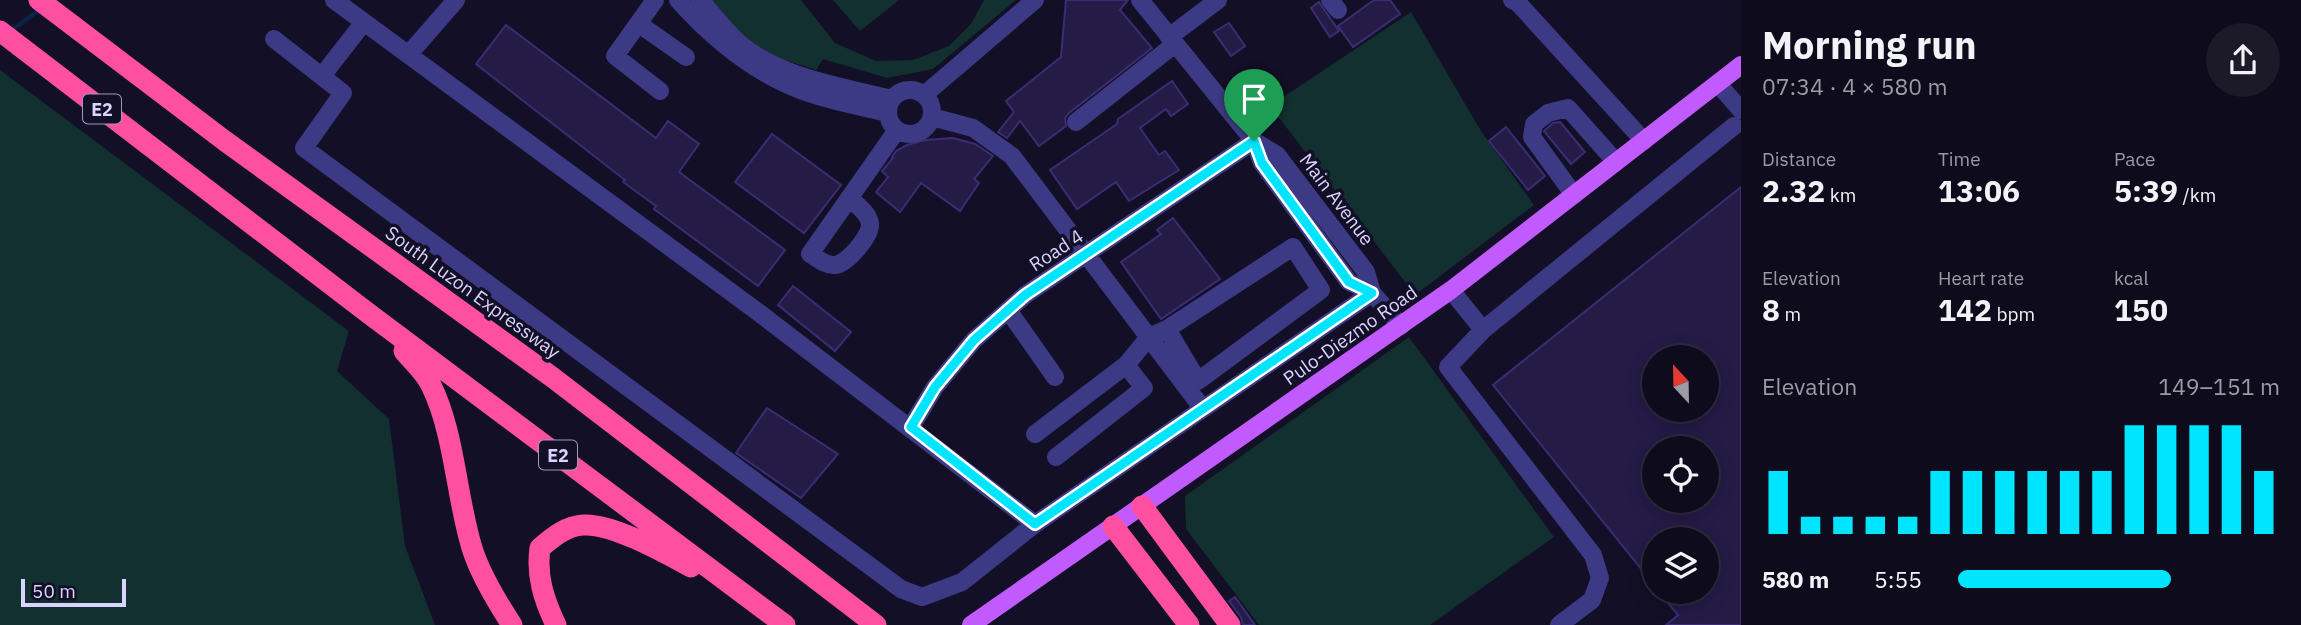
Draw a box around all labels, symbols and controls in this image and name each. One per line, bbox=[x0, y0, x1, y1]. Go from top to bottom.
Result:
text: Morning run bbox=[1762, 20, 1977, 69]
button: share bbox=[2206, 23, 2280, 97]
pin bbox=[1224, 69, 1284, 141]
text: 07:34 · 4 × 580 m bbox=[1762, 71, 1948, 101]
icon: arrive bbox=[1235, 80, 1273, 118]
road number: E2 bbox=[83, 94, 121, 124]
text: Distance bbox=[1762, 147, 1836, 171]
text: Time bbox=[1938, 147, 1981, 171]
text: Pace bbox=[2114, 147, 2155, 171]
street label: Main Avenue bbox=[1295, 148, 1379, 250]
text: 2.32 bbox=[1762, 171, 1825, 210]
text: 13:06 bbox=[1938, 171, 2020, 210]
text: 5:39 bbox=[2114, 171, 2178, 210]
text: km bbox=[1825, 183, 1856, 207]
text: /km bbox=[2178, 183, 2216, 207]
street label: South Luzon Expressway bbox=[381, 220, 566, 364]
street label: Road 4 bbox=[1024, 224, 1088, 276]
text: Elevation bbox=[1762, 266, 1841, 290]
text: Heart rate bbox=[1938, 266, 2024, 290]
text: kcal bbox=[2114, 266, 2149, 290]
street label: Pulo-Diezmo Road bbox=[1278, 280, 1422, 390]
text: 8 bbox=[1762, 290, 1780, 329]
text: 142 bbox=[1938, 290, 1992, 329]
text: 150 bbox=[2114, 290, 2168, 329]
text: m bbox=[1780, 302, 1801, 326]
text: bpm bbox=[1992, 302, 2035, 326]
north arrow bbox=[1642, 345, 1718, 422]
map controls bbox=[1642, 345, 1719, 604]
text: Elevation bbox=[1762, 371, 1857, 401]
text: 149–151 m bbox=[2158, 371, 2280, 401]
button: locate bbox=[1642, 436, 1719, 513]
road number: E2 bbox=[539, 440, 577, 470]
button: layers bbox=[1642, 527, 1719, 604]
text: 580 m bbox=[1762, 564, 1829, 594]
text: 5:55 bbox=[1874, 564, 1922, 594]
scale bar bbox=[21, 576, 126, 608]
text: 50 m bbox=[32, 579, 76, 603]

